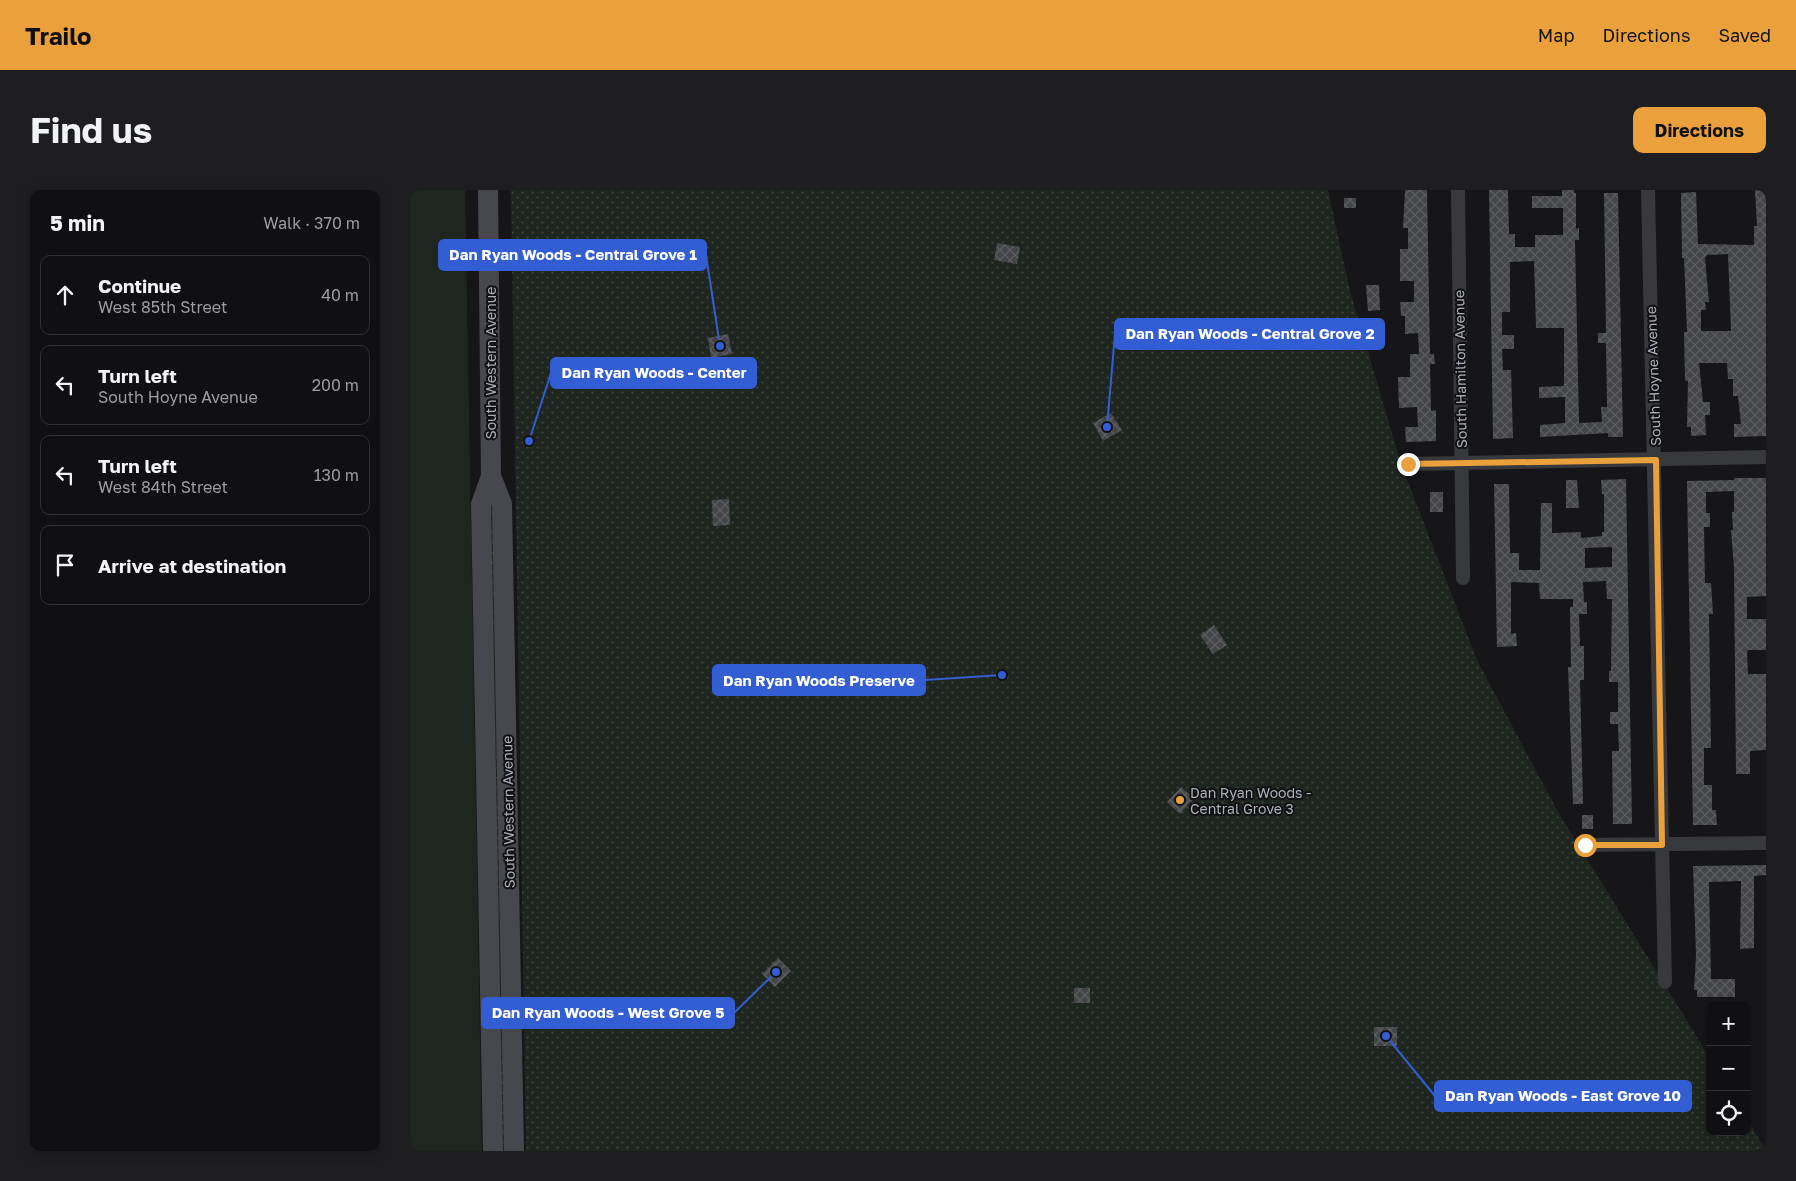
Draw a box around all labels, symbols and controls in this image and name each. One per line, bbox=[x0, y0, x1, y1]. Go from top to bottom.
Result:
text: Trailo bbox=[25, 21, 91, 50]
text: Map bbox=[1538, 24, 1574, 46]
text: Directions bbox=[1602, 24, 1690, 46]
text: Saved bbox=[1718, 24, 1771, 46]
button: Directions bbox=[1633, 107, 1766, 153]
text: Find us bbox=[30, 109, 152, 151]
text: 5 min bbox=[50, 210, 105, 236]
text: Walk · 370 m bbox=[263, 213, 360, 233]
callout: Dan Ryan Woods - Central Grove 1 bbox=[439, 240, 706, 270]
text: Dan Ryan Woods - Central Grove 1 bbox=[449, 245, 697, 263]
text: Continue bbox=[98, 274, 181, 297]
icon: ahead bbox=[51, 281, 79, 309]
text: 40 m bbox=[321, 285, 359, 305]
street label: South Western Avenue bbox=[482, 287, 499, 439]
street label: South Hamilton Avenue bbox=[1450, 290, 1470, 448]
text: West 85th Street bbox=[98, 297, 228, 317]
street label: South Hoyne Avenue bbox=[1642, 306, 1664, 446]
callout: Dan Ryan Woods - Central Grove 2 bbox=[1115, 319, 1384, 349]
text: Dan Ryan Woods - Central Grove 2 bbox=[1125, 324, 1375, 342]
callout: Dan Ryan Woods - Center bbox=[551, 358, 756, 388]
text: Dan Ryan Woods - Center bbox=[561, 363, 747, 381]
text: Turn left bbox=[98, 364, 177, 387]
icon: left bbox=[51, 371, 79, 399]
text: 200 m bbox=[312, 375, 359, 395]
text: South Hoyne Avenue bbox=[98, 387, 258, 407]
route end bbox=[1397, 453, 1420, 476]
text: Turn left bbox=[98, 454, 177, 477]
icon: left bbox=[51, 461, 79, 489]
text: 130 m bbox=[314, 465, 359, 485]
text: West 84th Street bbox=[98, 477, 228, 497]
icon: arrive bbox=[51, 551, 79, 579]
text: Arrive at destination bbox=[98, 554, 286, 577]
callout: Dan Ryan Woods Preserve bbox=[713, 665, 925, 695]
text: Dan Ryan Woods Preserve bbox=[723, 671, 915, 689]
street label: South Western Avenue bbox=[498, 736, 518, 888]
place label: Dan Ryan Woods - Central Grove 3 bbox=[1190, 784, 1311, 817]
marker: Dan Ryan Woods - Central Grove 3 bbox=[1174, 794, 1186, 806]
route start bbox=[1574, 834, 1597, 857]
callout: Dan Ryan Woods - West Grove 5 bbox=[482, 998, 734, 1028]
map controls bbox=[1706, 1001, 1751, 1136]
button: + bbox=[1706, 1001, 1751, 1046]
text: Dan Ryan Woods - West Grove 5 bbox=[492, 1003, 724, 1021]
button: − bbox=[1706, 1046, 1751, 1091]
callout: Dan Ryan Woods - East Grove 10 bbox=[1435, 1081, 1691, 1111]
text: Dan Ryan Woods - East Grove 10 bbox=[1445, 1086, 1681, 1104]
button: locate bbox=[1706, 1091, 1751, 1136]

